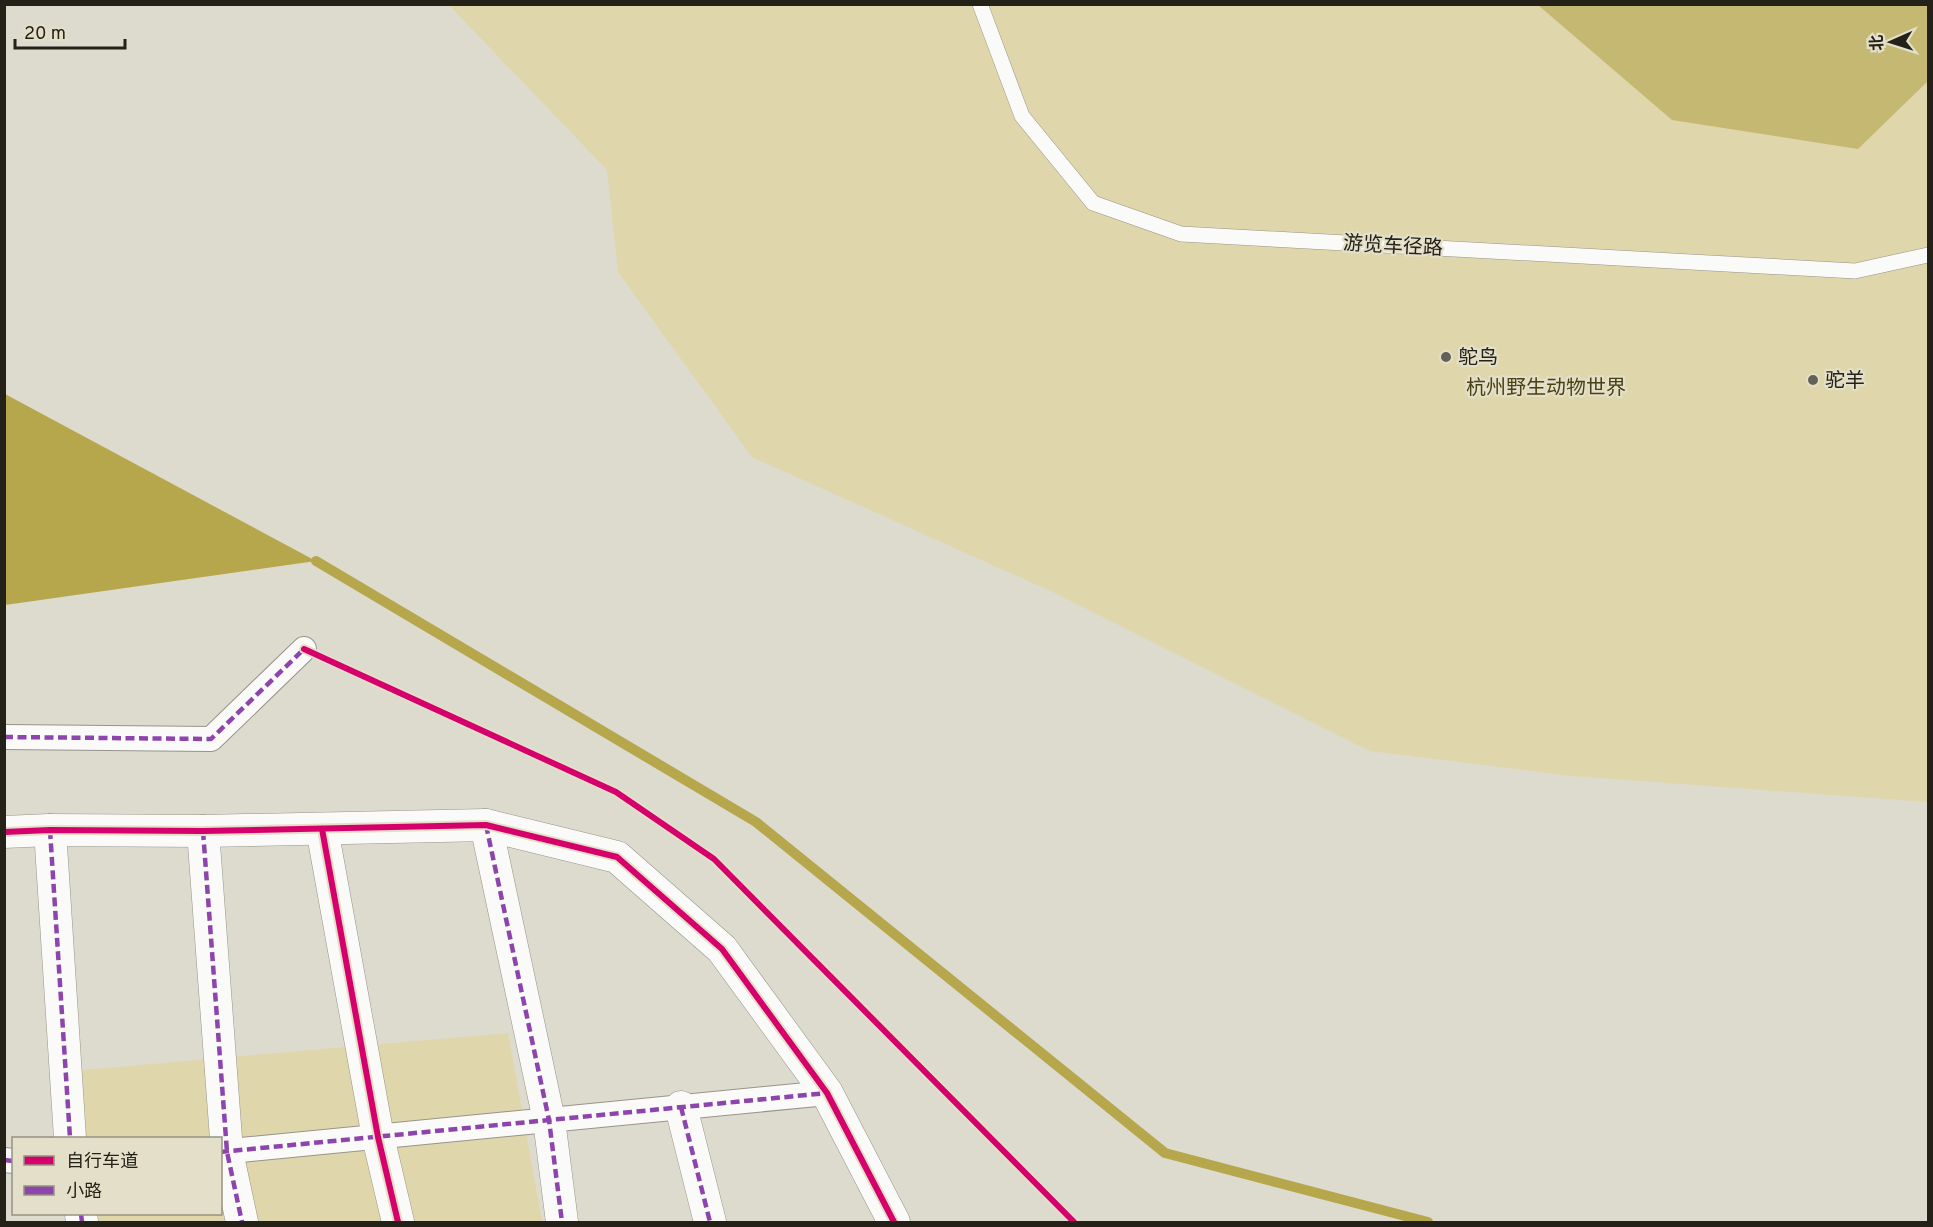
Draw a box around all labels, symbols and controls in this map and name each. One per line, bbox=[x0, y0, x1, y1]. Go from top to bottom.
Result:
scale bar bbox=[15, 12, 124, 50]
north arrow bbox=[1861, 12, 1921, 72]
text: 20 m bbox=[24, 23, 66, 46]
text: 北 bbox=[1868, 34, 1888, 51]
street label: 游览车径路 bbox=[1342, 231, 1444, 263]
place label: 鸵鸟 bbox=[1458, 346, 1498, 372]
marker: 鸵鸟 bbox=[1439, 350, 1453, 364]
place label: 驼羊 bbox=[1825, 369, 1865, 395]
marker: 驼羊 bbox=[1806, 373, 1820, 387]
park label: 杭州野生动物世界 bbox=[1466, 376, 1626, 402]
legend bbox=[12, 1137, 222, 1215]
text: 自行车道 bbox=[66, 1151, 138, 1174]
text: 小路 bbox=[66, 1181, 102, 1204]

